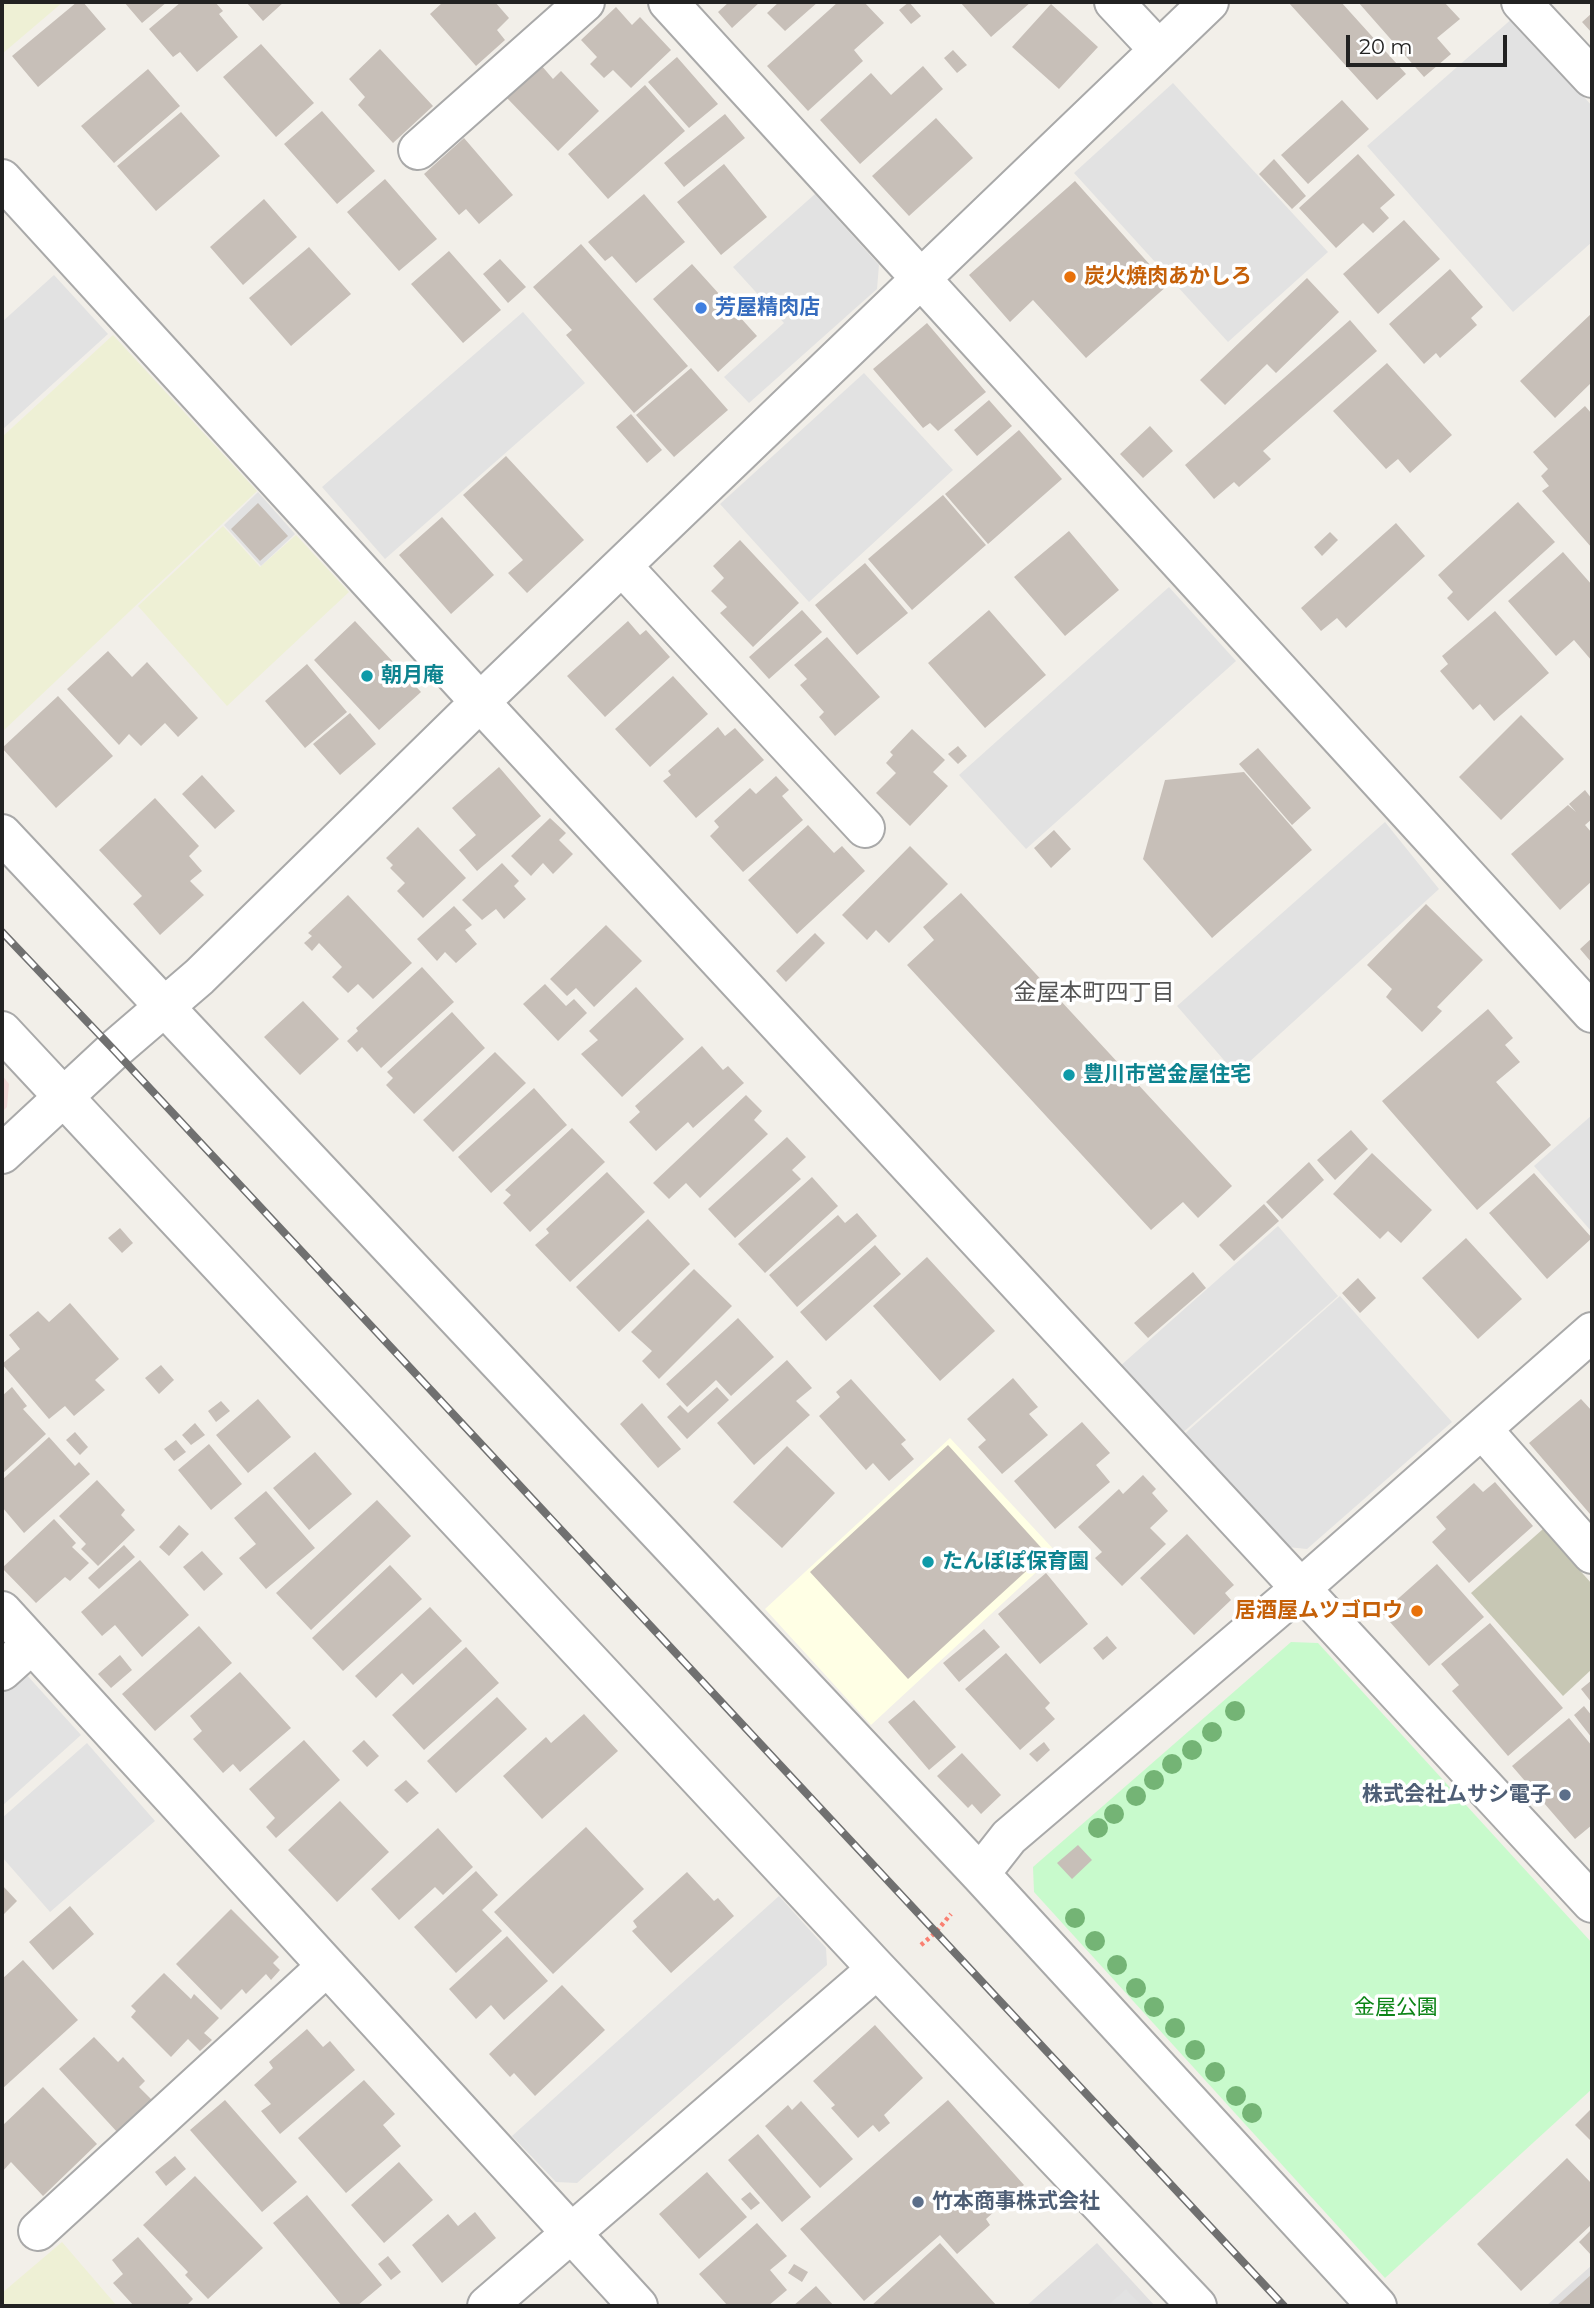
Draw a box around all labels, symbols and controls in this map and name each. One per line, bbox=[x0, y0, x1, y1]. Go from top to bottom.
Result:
scale bar bbox=[1349, 21, 1510, 65]
text: 20 m bbox=[1359, 34, 1413, 59]
place label: 炭火焼肉あかしろ bbox=[1084, 264, 1252, 290]
marker: 炭火焼肉あかしろ bbox=[1062, 269, 1078, 285]
place label: 芳屋精肉店 bbox=[715, 295, 820, 321]
marker: 芳屋精肉店 bbox=[693, 300, 709, 316]
place label: 朝月庵 bbox=[381, 663, 444, 689]
marker: 朝月庵 bbox=[359, 668, 375, 684]
district label: 金屋本町四丁目 bbox=[1014, 979, 1174, 1007]
place label: 豊川市営金屋住宅 bbox=[1083, 1062, 1251, 1088]
marker: 豊川市営金屋住宅 bbox=[1061, 1067, 1077, 1083]
place label: たんぽぽ保育園 bbox=[942, 1549, 1089, 1575]
marker: たんぽぽ保育園 bbox=[920, 1554, 936, 1570]
place label: 居酒屋ムツゴロウ bbox=[1235, 1598, 1403, 1624]
marker: 居酒屋ムツゴロウ bbox=[1409, 1603, 1425, 1619]
place label: 株式会社ムサシ電子 bbox=[1362, 1782, 1551, 1808]
marker: 株式会社ムサシ電子 bbox=[1557, 1787, 1573, 1803]
park label: 金屋公園 bbox=[1354, 1995, 1438, 2021]
place label: 竹本商事株式会社 bbox=[932, 2189, 1100, 2215]
marker: 竹本商事株式会社 bbox=[910, 2194, 926, 2210]

